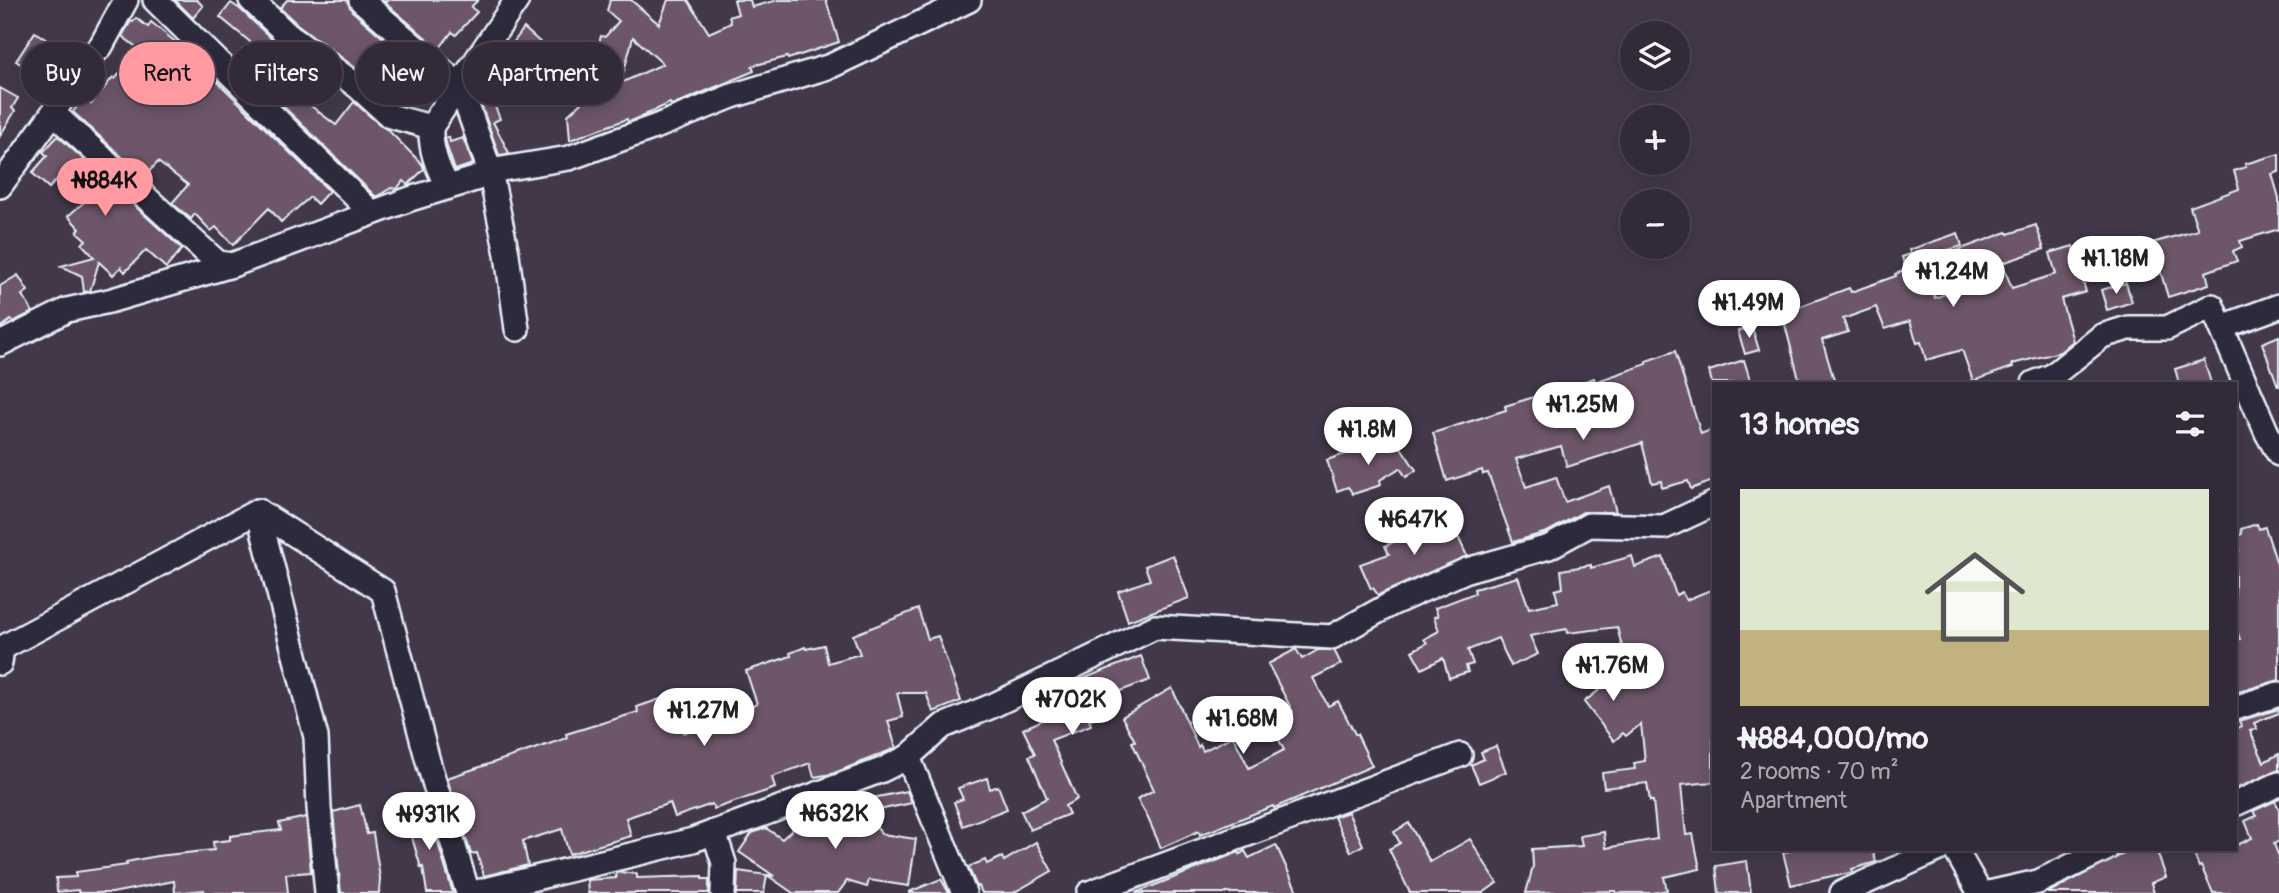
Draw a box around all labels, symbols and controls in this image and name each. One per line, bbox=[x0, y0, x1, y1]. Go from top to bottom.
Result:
map controls bbox=[1620, 21, 1690, 259]
button: layers bbox=[1620, 21, 1690, 91]
chip: Buy bbox=[21, 42, 105, 105]
chip: Rent bbox=[119, 42, 215, 105]
chip: Filters bbox=[229, 42, 342, 105]
chip: New bbox=[356, 42, 449, 105]
chip: Apartment bbox=[463, 42, 623, 105]
button: + bbox=[1620, 105, 1690, 175]
pin: ₦884K bbox=[56, 158, 154, 218]
text: ₦884K bbox=[73, 166, 137, 195]
button: − bbox=[1620, 189, 1690, 259]
pin: ₦1.18M bbox=[2059, 236, 2173, 296]
text: ₦1.18M bbox=[2084, 244, 2148, 273]
pin: ₦1.24M bbox=[1896, 250, 2010, 309]
text: ₦1.24M bbox=[1918, 257, 1988, 286]
pin: ₦1.49M bbox=[1692, 280, 1806, 340]
text: ₦1.49M bbox=[1714, 288, 1784, 317]
pin: ₦1.25M bbox=[1526, 382, 1640, 442]
text: ₦1.25M bbox=[1548, 390, 1618, 419]
icon: filters bbox=[2171, 405, 2209, 443]
text: 13 homes bbox=[1740, 406, 1859, 443]
pin: ₦1.8M bbox=[1319, 407, 1417, 467]
text: ₦1.8M bbox=[1340, 415, 1396, 444]
pin: ₦647K bbox=[1365, 498, 1463, 557]
text: ₦647K bbox=[1381, 505, 1447, 534]
icon: home bbox=[1912, 534, 2038, 660]
pin: ₦1.76M bbox=[1556, 644, 1670, 703]
text: ₦1.76M bbox=[1578, 651, 1648, 680]
pin: ₦702K bbox=[1023, 678, 1121, 737]
text: ₦702K bbox=[1038, 685, 1106, 714]
pin: ₦1.27M bbox=[647, 688, 761, 748]
text: ₦1.27M bbox=[669, 696, 739, 725]
pin: ₦1.68M bbox=[1186, 696, 1300, 756]
text: ₦1.68M bbox=[1208, 704, 1278, 733]
text: ₦884,000/mo bbox=[1740, 720, 1928, 757]
text: 2 rooms · 70 m² bbox=[1740, 757, 1899, 786]
text: Apartment bbox=[1740, 786, 1847, 815]
pin: ₦931K bbox=[380, 792, 478, 852]
pin: ₦632K bbox=[786, 792, 884, 851]
text: ₦632K bbox=[802, 799, 868, 828]
text: ₦931K bbox=[398, 800, 460, 829]

